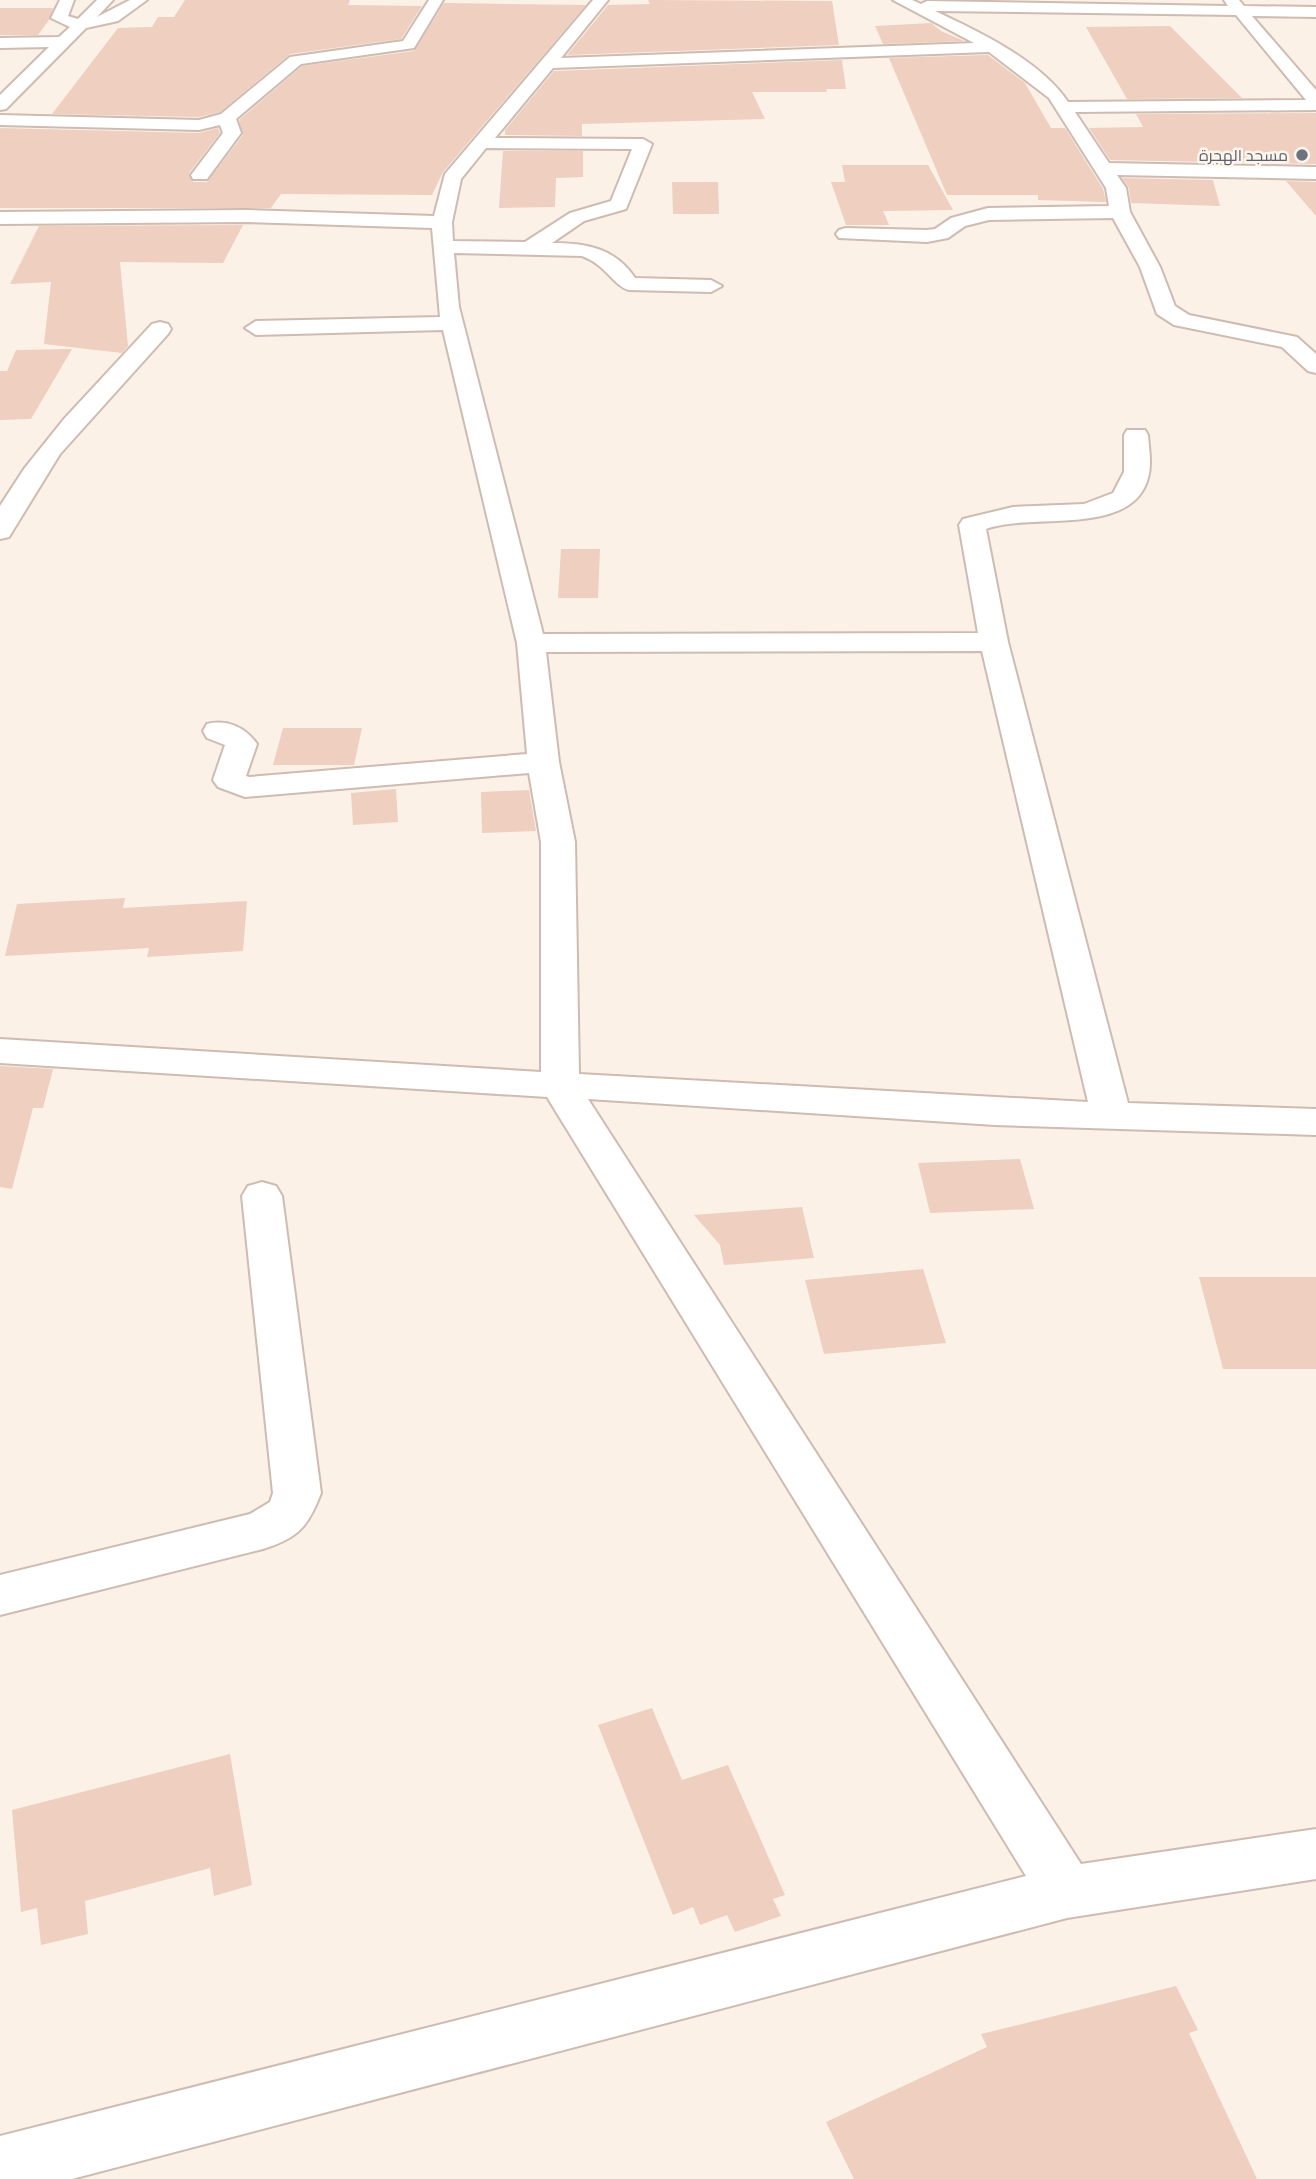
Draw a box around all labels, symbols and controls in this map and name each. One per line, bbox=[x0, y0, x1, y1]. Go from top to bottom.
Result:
place label: مسجد الهجرة bbox=[1199, 145, 1288, 166]
marker: مسجد الهجرة bbox=[1294, 147, 1310, 163]

